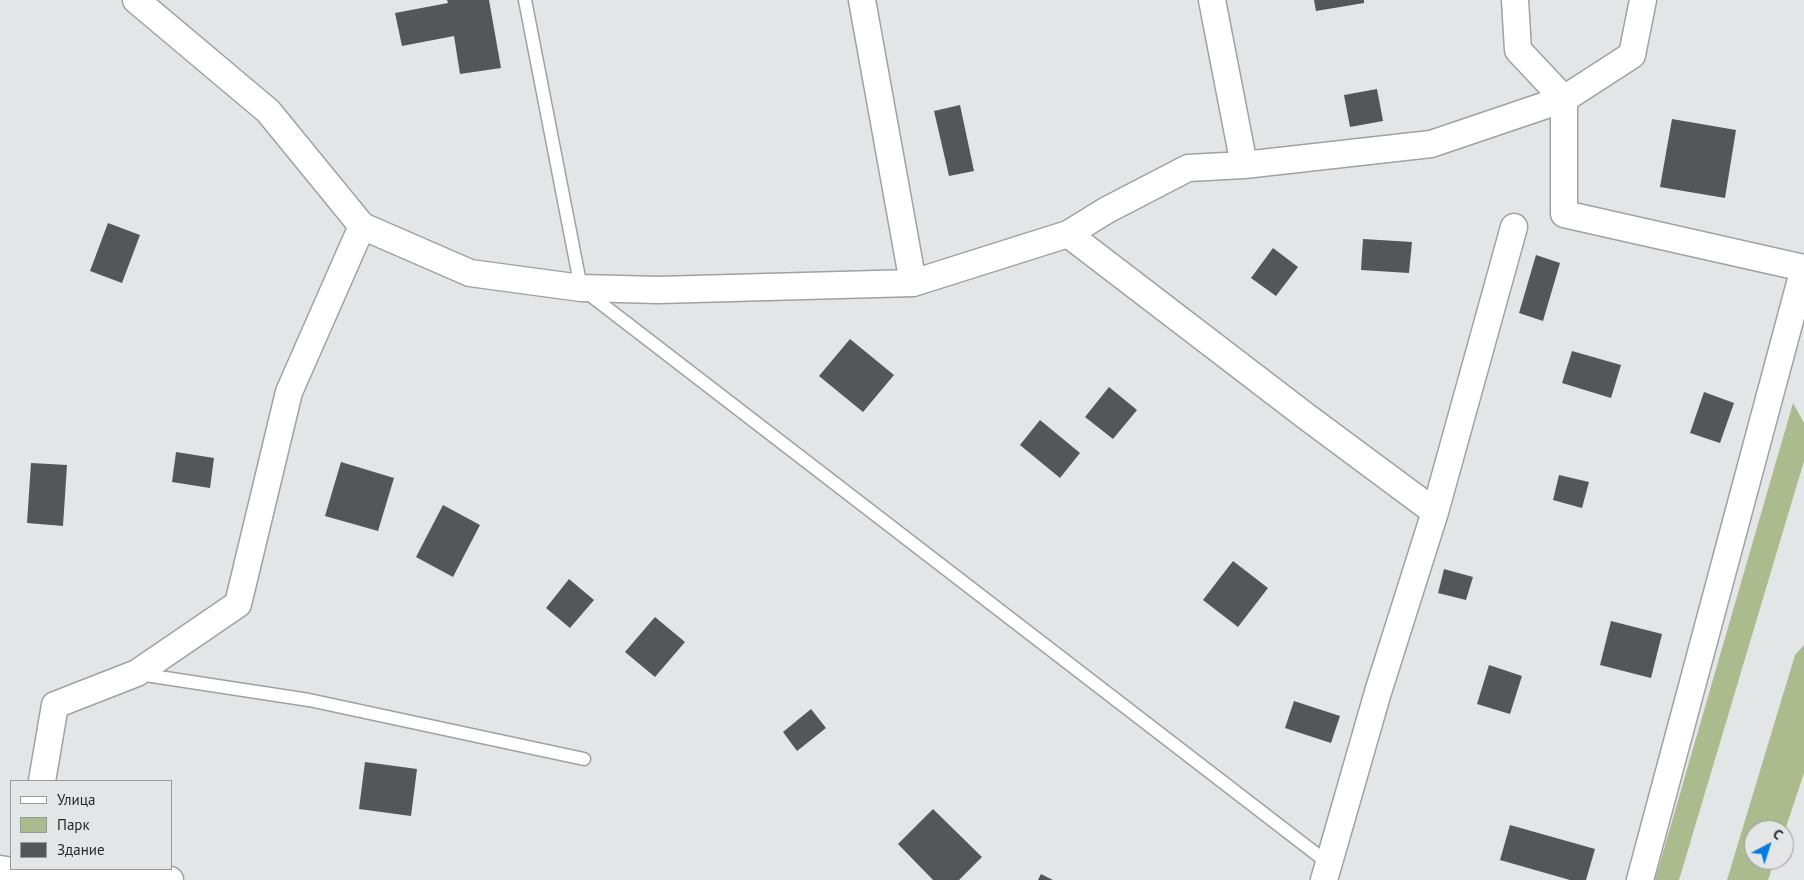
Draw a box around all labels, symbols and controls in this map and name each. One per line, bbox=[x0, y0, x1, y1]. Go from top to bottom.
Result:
legend bbox=[10, 780, 172, 870]
text: Улица bbox=[57, 790, 95, 809]
text: Парк bbox=[57, 815, 90, 834]
north arrow bbox=[1744, 820, 1794, 870]
text: С bbox=[1769, 825, 1787, 844]
text: Здание bbox=[57, 840, 105, 859]

